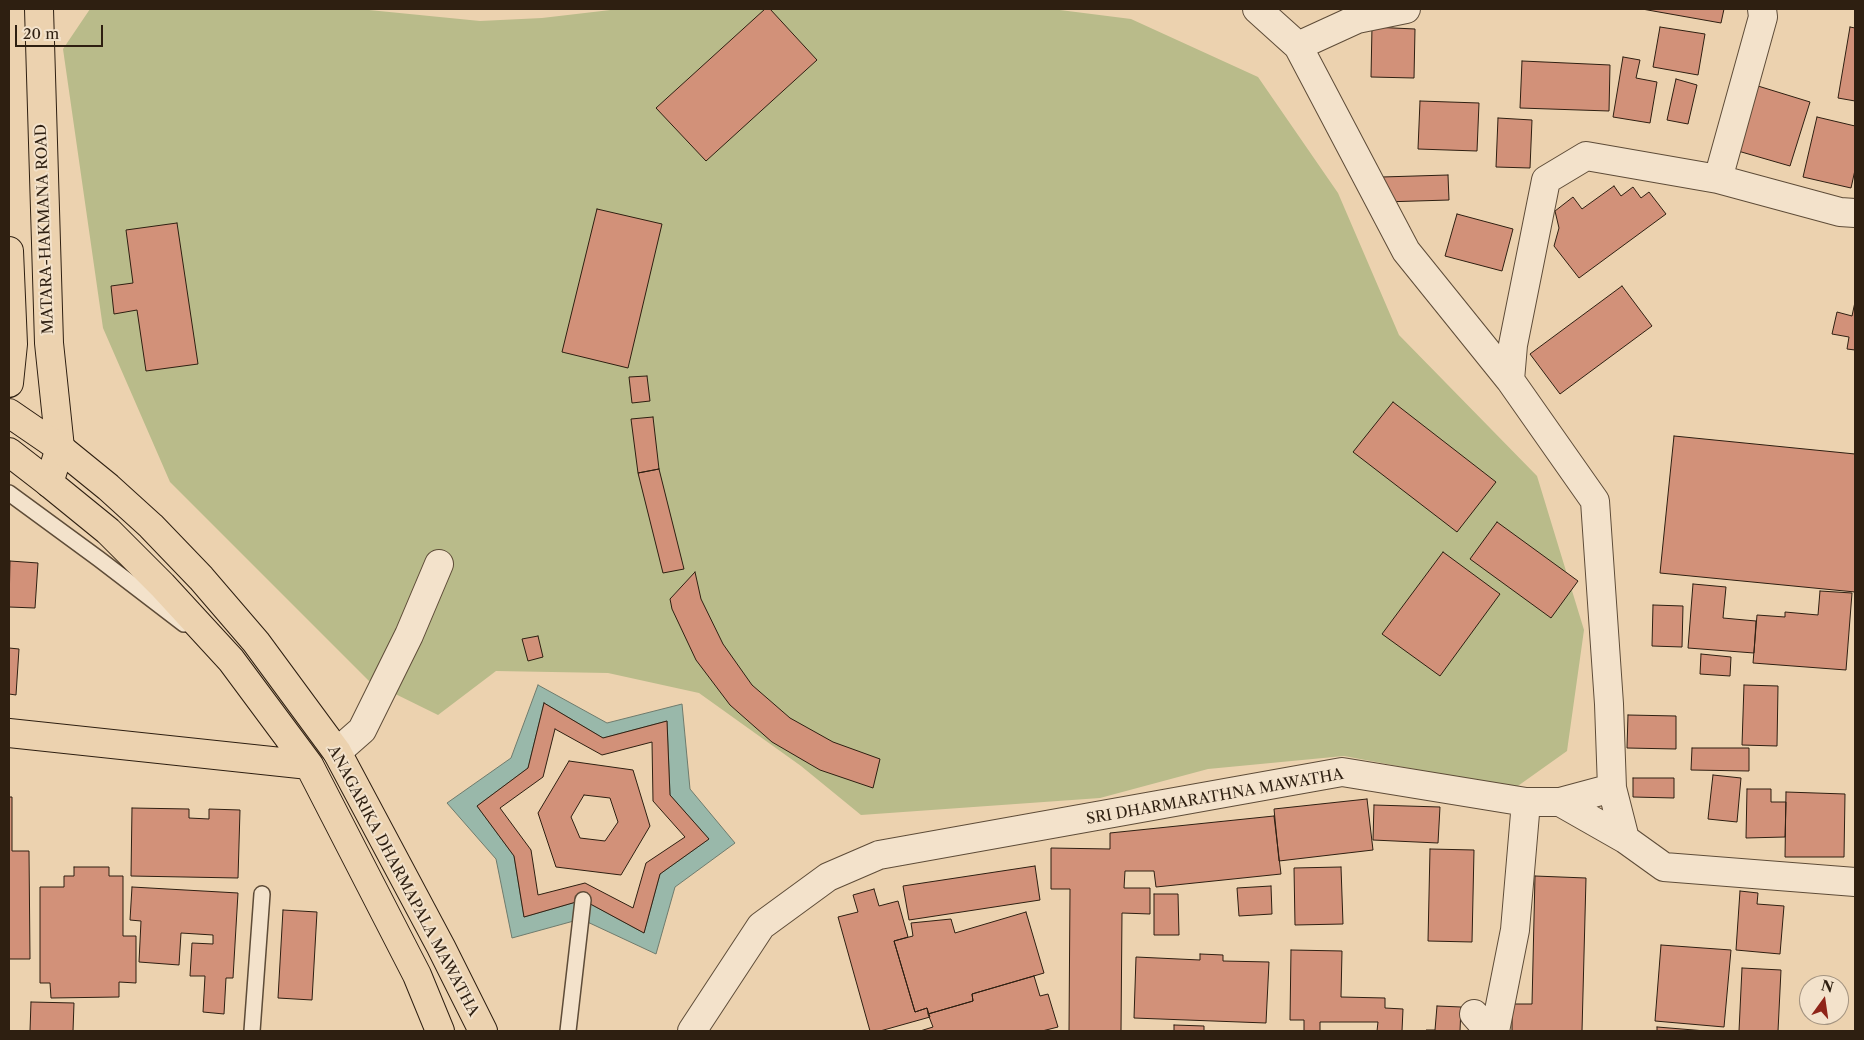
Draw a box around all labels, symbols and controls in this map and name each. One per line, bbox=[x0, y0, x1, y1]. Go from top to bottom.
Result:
scale bar bbox=[18, 15, 105, 47]
text: 20 m bbox=[23, 24, 59, 43]
street label: MATARA-HAKMANA ROAD bbox=[32, 124, 58, 334]
street label: ANAGARIKA DHARMAPALA MAWATHA bbox=[324, 742, 482, 1020]
street label: SRI DHARMARATHNA MAWATHA bbox=[1085, 765, 1345, 829]
north arrow bbox=[1799, 975, 1849, 1025]
text: N bbox=[1819, 976, 1835, 997]

